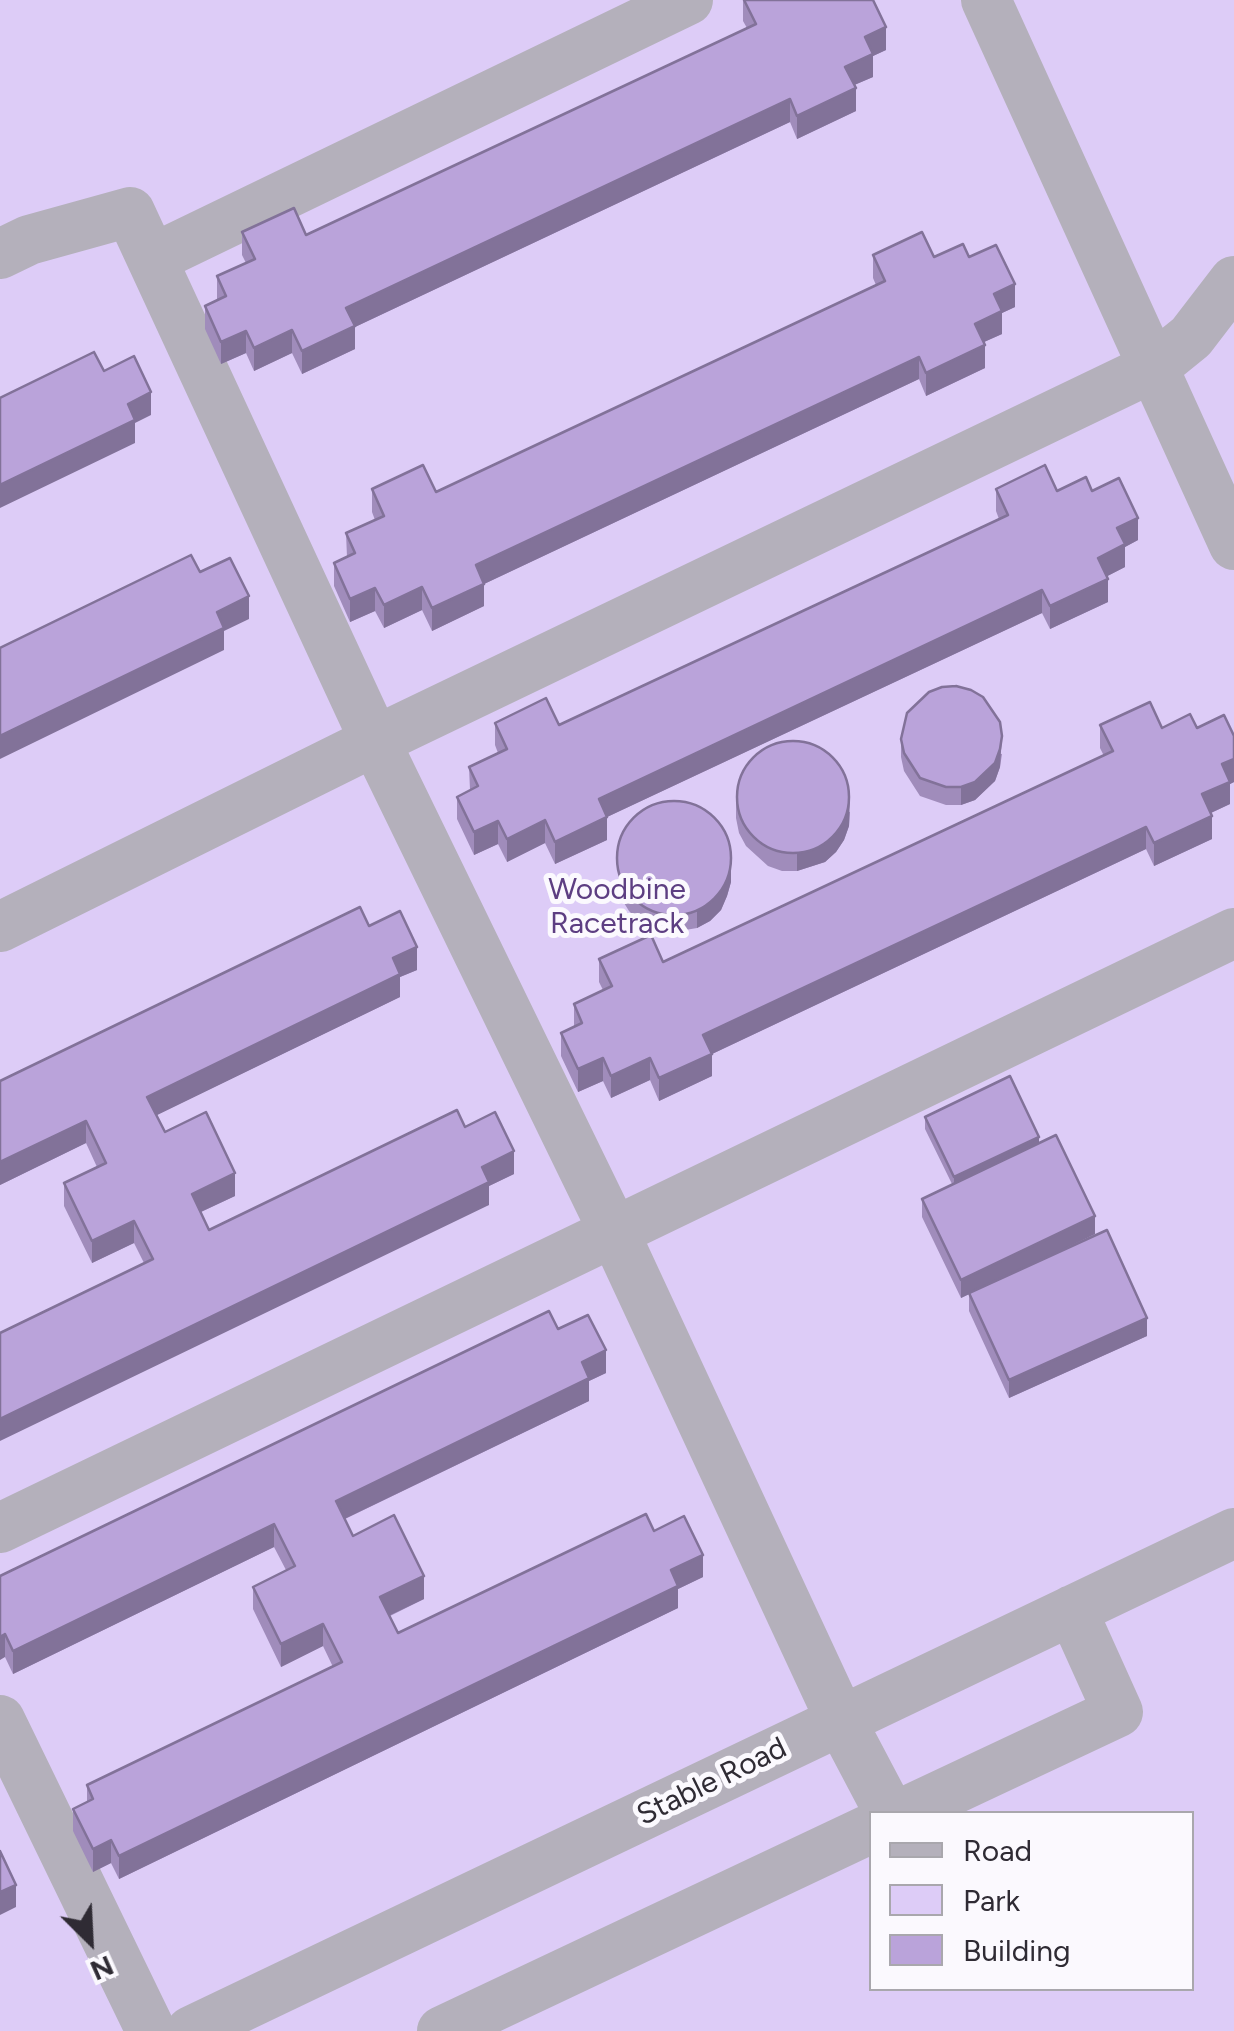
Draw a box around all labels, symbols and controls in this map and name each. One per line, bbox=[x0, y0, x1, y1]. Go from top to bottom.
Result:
park label: Woodbine Racetrack bbox=[548, 872, 686, 942]
street label: Stable Road bbox=[631, 1730, 793, 1834]
legend bbox=[869, 1811, 1194, 1991]
text: Road bbox=[963, 1832, 1032, 1869]
text: Park bbox=[963, 1882, 1020, 1919]
north arrow bbox=[40, 1891, 140, 1991]
text: Building bbox=[963, 1932, 1071, 1969]
text: N bbox=[85, 1948, 119, 1988]

